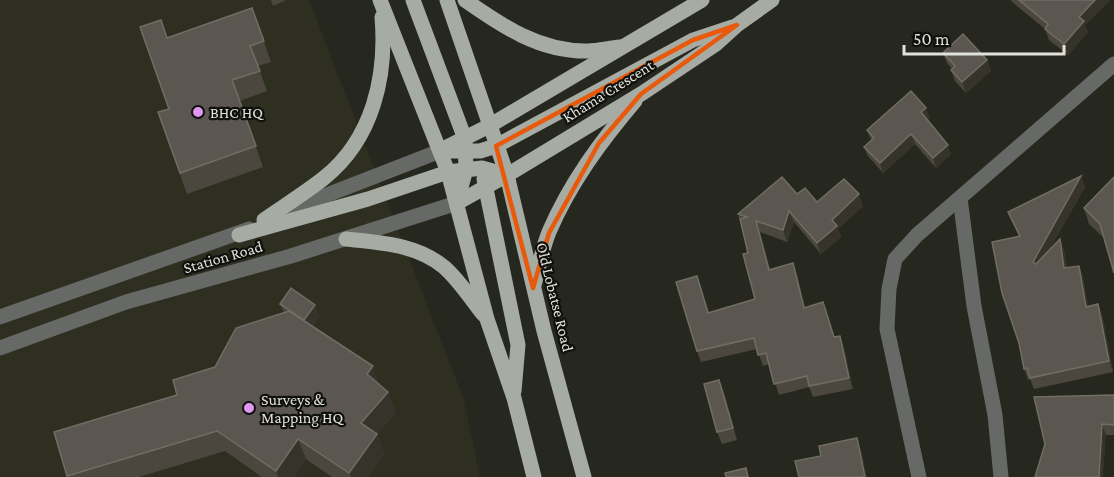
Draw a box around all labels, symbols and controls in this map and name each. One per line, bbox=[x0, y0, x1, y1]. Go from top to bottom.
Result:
scale bar bbox=[904, 18, 1064, 56]
text: 50 m bbox=[913, 29, 950, 49]
street label: Khama Crescent bbox=[559, 56, 657, 126]
place label: BHC HQ bbox=[210, 104, 264, 121]
marker: BHC HQ bbox=[191, 105, 205, 119]
street label: Station Road bbox=[181, 237, 265, 276]
street label: Old Lobatse Road bbox=[533, 241, 577, 354]
place label: Surveys & Mapping HQ bbox=[261, 391, 344, 427]
marker: Surveys & Mapping HQ bbox=[242, 401, 256, 415]

